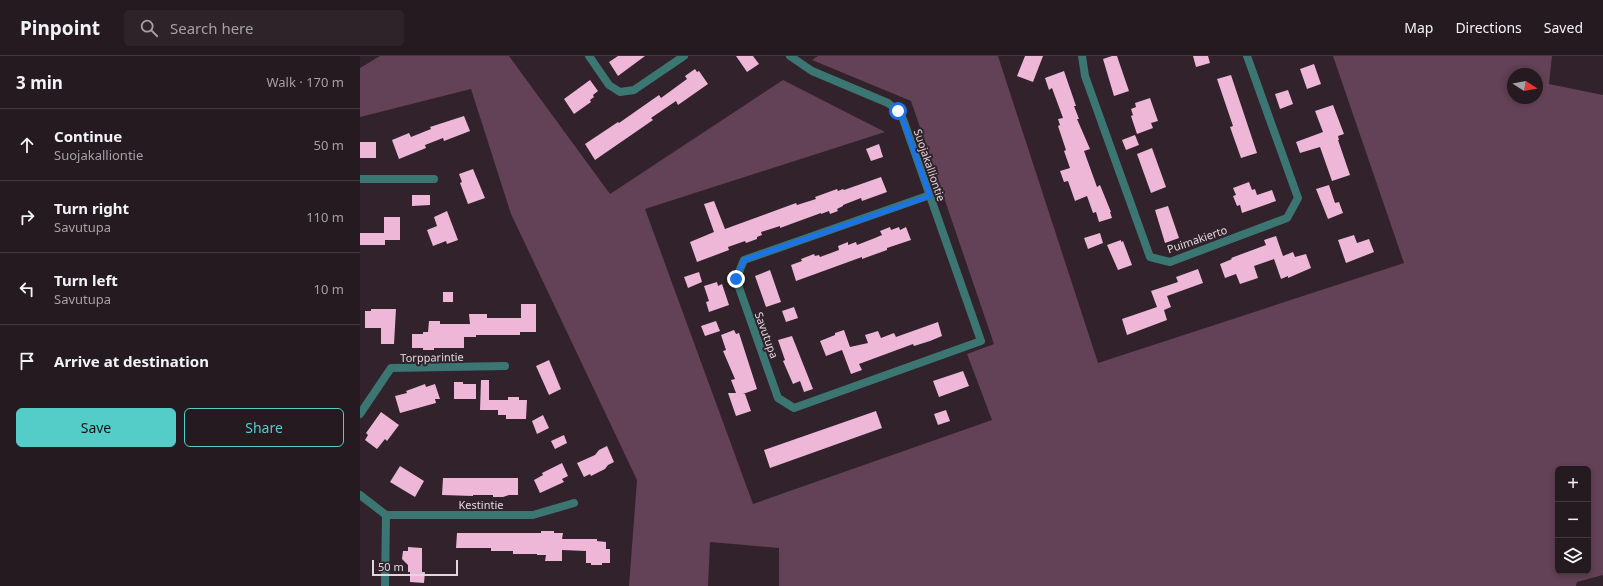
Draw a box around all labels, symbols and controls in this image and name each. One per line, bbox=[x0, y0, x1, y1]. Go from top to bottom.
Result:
search box bbox=[124, 10, 404, 46]
text: Pinpoint bbox=[20, 15, 100, 41]
icon: search bbox=[138, 17, 160, 39]
text: Search here bbox=[170, 18, 253, 38]
text: Map bbox=[1404, 18, 1433, 37]
text: Directions bbox=[1455, 18, 1522, 37]
text: Saved bbox=[1544, 18, 1583, 37]
north arrow bbox=[1507, 68, 1543, 104]
text: 3 min bbox=[16, 71, 63, 94]
text: Walk · 170 m bbox=[266, 73, 344, 91]
route start bbox=[889, 102, 907, 120]
text: Continue bbox=[54, 126, 122, 146]
street label: Suojakalliontie bbox=[911, 127, 949, 203]
icon: ahead bbox=[16, 134, 38, 156]
text: 50 m bbox=[314, 136, 344, 154]
text: Suojakalliontie bbox=[54, 146, 143, 164]
text: Turn right bbox=[54, 198, 129, 218]
icon: right bbox=[16, 206, 38, 228]
text: 110 m bbox=[306, 208, 344, 226]
text: Savutupa bbox=[54, 218, 111, 236]
street label: Puimakierto bbox=[1165, 222, 1229, 256]
text: Turn left bbox=[54, 270, 118, 290]
route end bbox=[727, 270, 745, 288]
icon: left bbox=[16, 278, 38, 300]
text: 10 m bbox=[314, 280, 344, 298]
text: Savutupa bbox=[54, 290, 111, 308]
street label: Savutupa bbox=[752, 310, 782, 360]
street label: Torpparintie bbox=[400, 349, 464, 365]
icon: arrive bbox=[16, 350, 38, 372]
text: Arrive at destination bbox=[54, 351, 209, 371]
button: Save bbox=[16, 408, 176, 447]
button: Share bbox=[184, 408, 344, 447]
map controls bbox=[1555, 466, 1591, 574]
button: + bbox=[1555, 466, 1591, 502]
street label: Kestintie bbox=[459, 497, 503, 512]
button: − bbox=[1555, 502, 1591, 538]
button: layers bbox=[1555, 538, 1591, 574]
scale bar bbox=[372, 558, 458, 577]
text: 50 m bbox=[378, 559, 404, 574]

